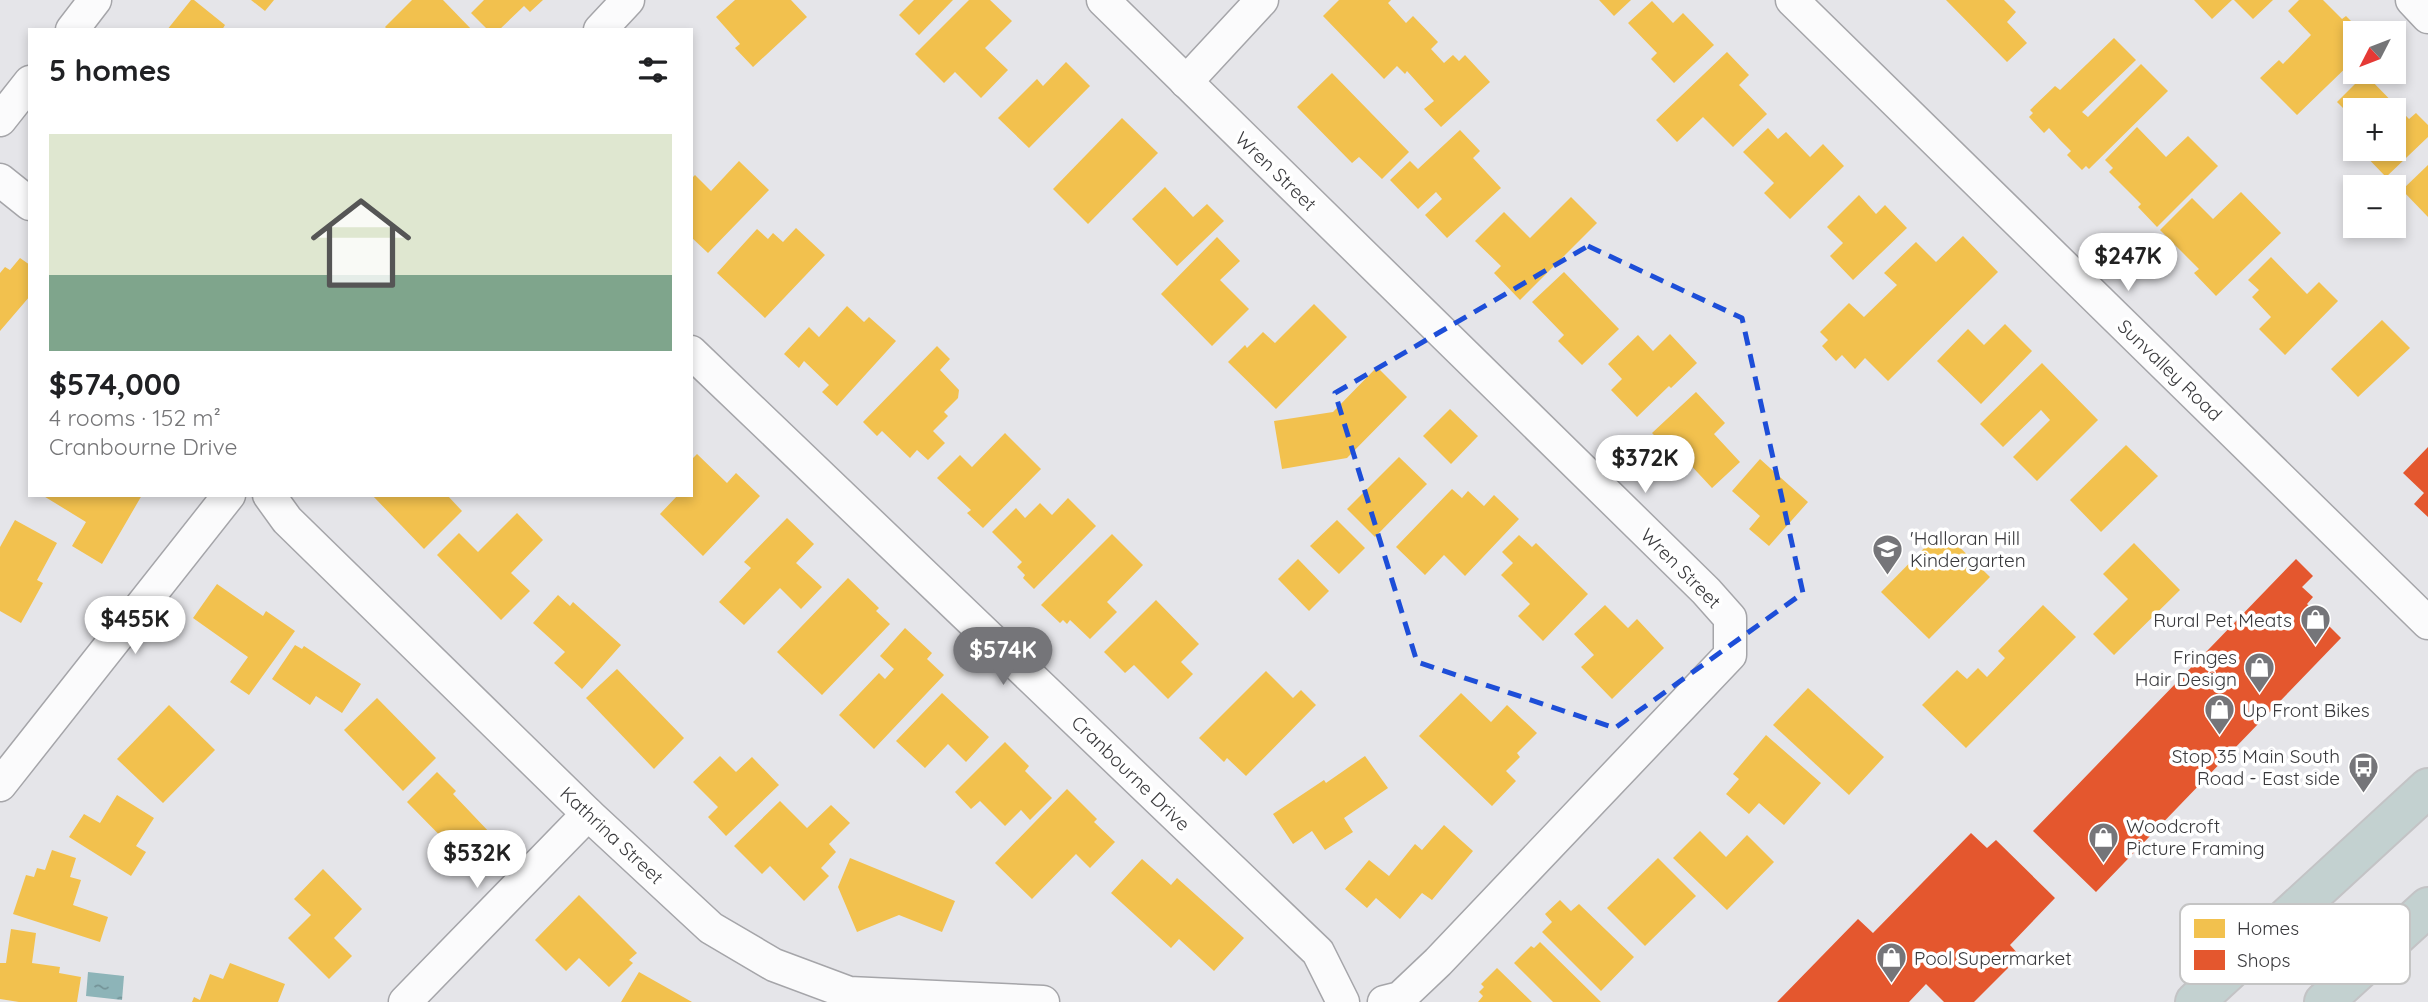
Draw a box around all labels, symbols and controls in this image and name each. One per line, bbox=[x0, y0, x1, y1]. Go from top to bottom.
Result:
north arrow bbox=[2343, 21, 2406, 84]
map controls bbox=[2343, 21, 2406, 238]
text: 5 homes bbox=[49, 51, 171, 89]
icon: filters bbox=[634, 51, 672, 89]
button: + bbox=[2343, 98, 2406, 161]
street label: Wren Street bbox=[1230, 126, 1322, 216]
button: − bbox=[2343, 175, 2406, 238]
icon: home bbox=[298, 180, 424, 306]
pin: $247K bbox=[2079, 233, 2177, 293]
text: $247K bbox=[2094, 241, 2162, 270]
street label: Sunvalley Road bbox=[2113, 314, 2227, 426]
text: $574,000 bbox=[49, 365, 181, 403]
text: 4 rooms · 152 m² bbox=[49, 403, 221, 432]
text: Cranbourne Drive bbox=[49, 432, 238, 461]
pin: $372K bbox=[1596, 435, 1694, 495]
text: $372K bbox=[1612, 443, 1678, 472]
street label: Wren Street bbox=[1636, 523, 1726, 613]
place label: 'Halloran Hill Kindergarten bbox=[1910, 526, 2026, 572]
school or university icon: 'Halloran Hill Kindergarten bbox=[1870, 532, 1904, 576]
pin: $455K bbox=[86, 596, 184, 656]
shop icon: Rural Pet Meats bbox=[2298, 603, 2332, 647]
text: $455K bbox=[101, 604, 169, 633]
place label: Rural Pet Meats bbox=[2153, 608, 2292, 632]
pin: $574K bbox=[954, 628, 1052, 687]
text: $574K bbox=[969, 635, 1037, 664]
place label: Fringes Hair Design bbox=[2135, 645, 2237, 691]
shop icon: Fringes Hair Design bbox=[2243, 651, 2277, 695]
shop icon: Up Front Bikes bbox=[2202, 693, 2236, 737]
place label: Up Front Bikes bbox=[2242, 698, 2370, 722]
street label: Cranbourne Drive bbox=[1067, 710, 1195, 836]
place label: Stop 35 Main South Road - East side bbox=[2172, 744, 2340, 790]
bus stop icon: Stop 35 Main South Road - East side bbox=[2346, 750, 2380, 794]
street label: Kathrina Street bbox=[555, 781, 669, 889]
place label: Woodcroft Picture Framing bbox=[2126, 814, 2265, 860]
shop icon: Woodcroft Picture Framing bbox=[2086, 820, 2120, 864]
pin: $532K bbox=[428, 830, 526, 890]
text: $532K bbox=[443, 838, 511, 867]
legend bbox=[2180, 904, 2410, 984]
text: Homes bbox=[2237, 916, 2299, 940]
shop icon: Pool Supermarket bbox=[1874, 941, 1908, 985]
place label: Pool Supermarket bbox=[1914, 946, 2072, 970]
text: Shops bbox=[2237, 948, 2290, 972]

